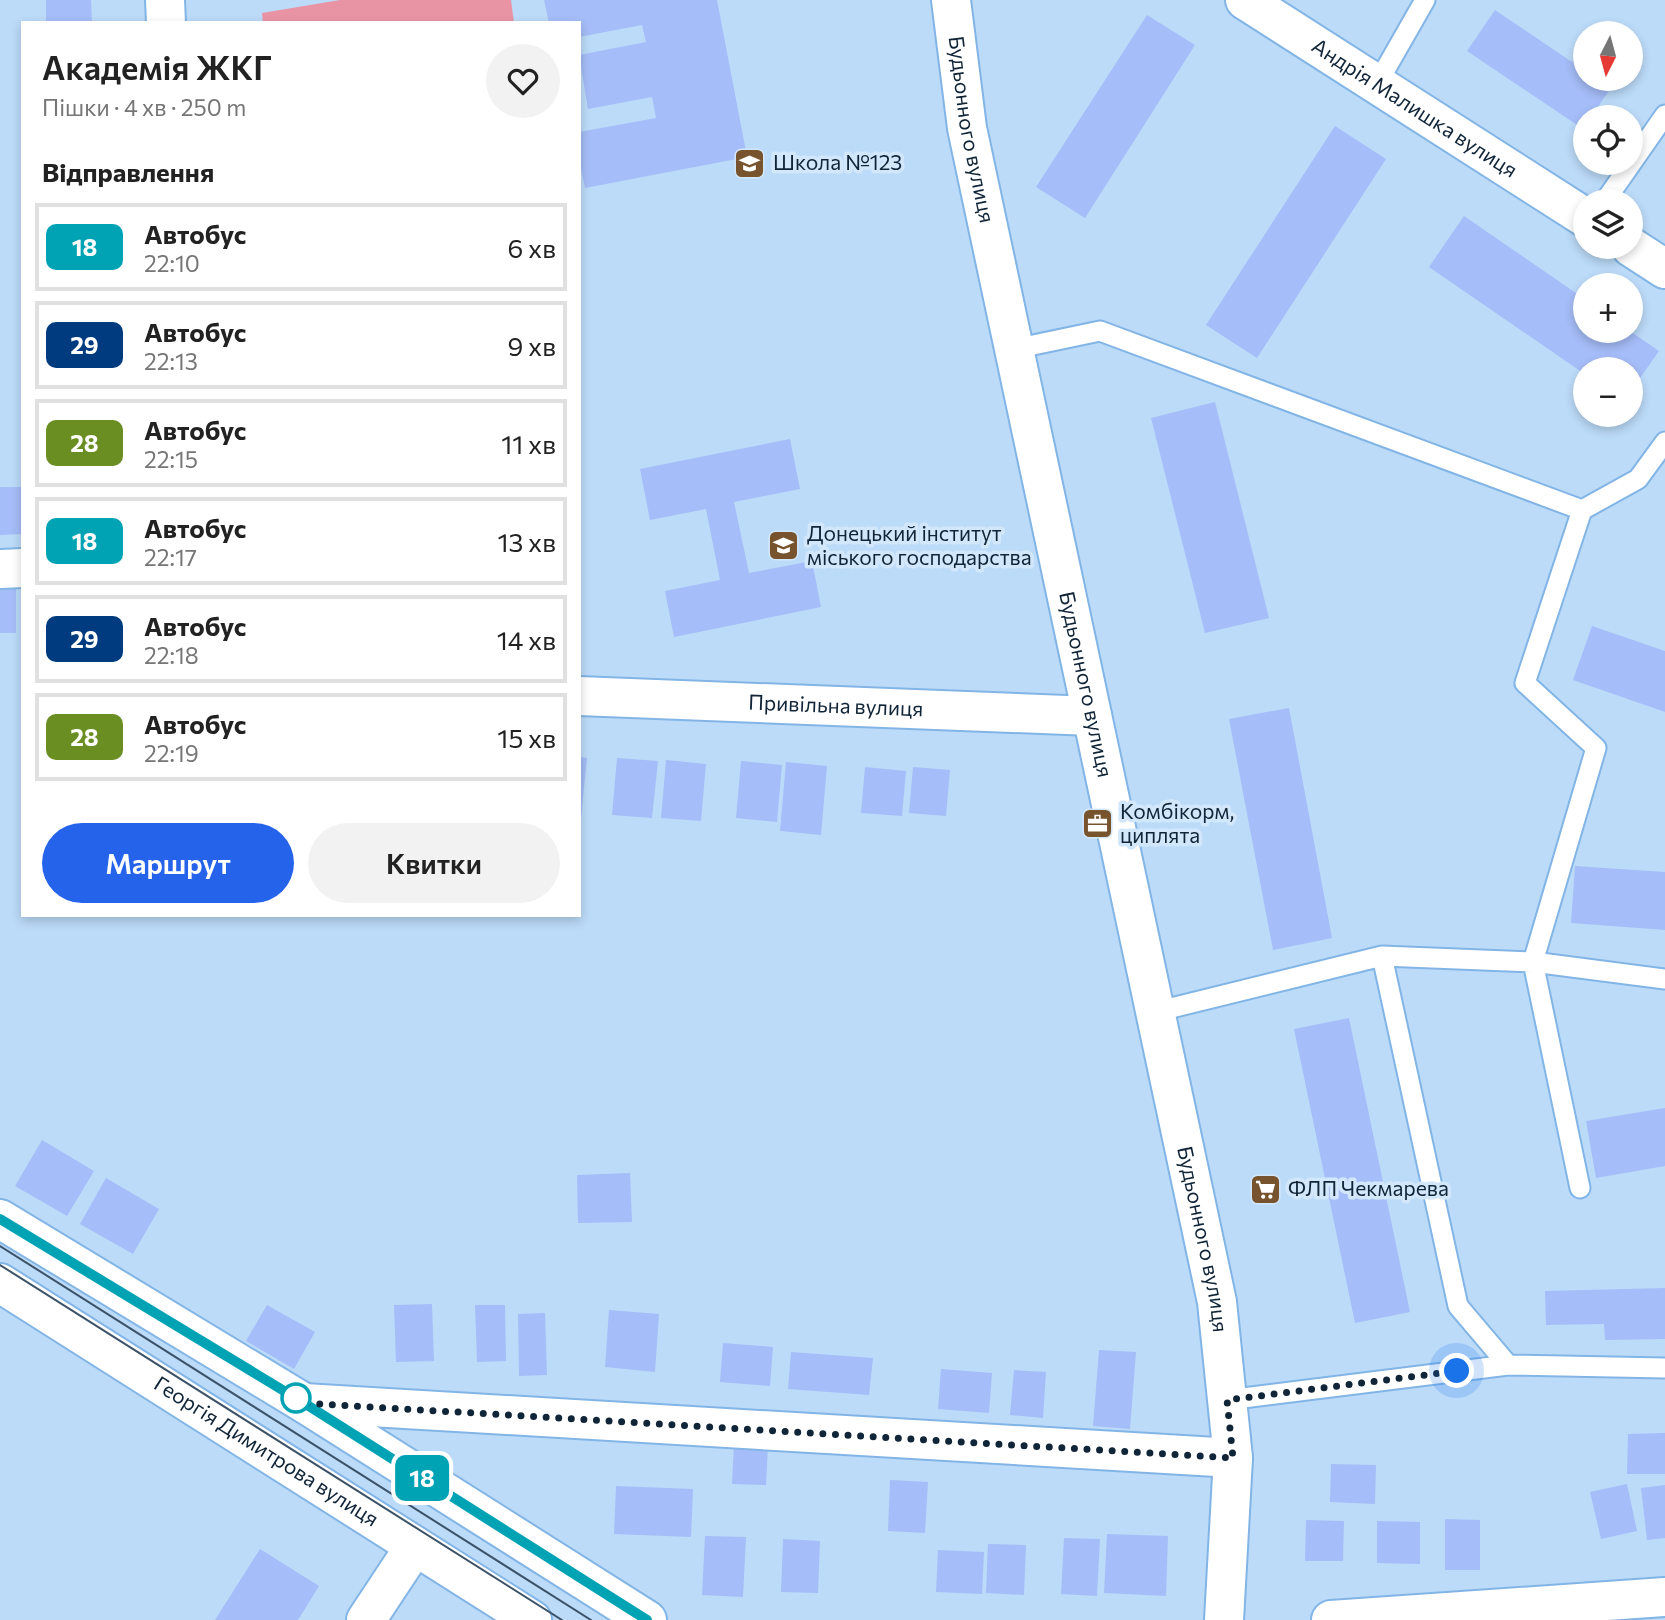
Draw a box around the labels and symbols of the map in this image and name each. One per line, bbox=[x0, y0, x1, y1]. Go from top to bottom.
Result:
north arrow bbox=[1573, 21, 1643, 91]
street label: Андрія Малишка вулиця bbox=[1308, 32, 1523, 182]
street label: Будьонного вулиця bbox=[945, 34, 1001, 225]
school or university icon: Школа №123 bbox=[733, 146, 767, 180]
place label: Школа №123 bbox=[773, 149, 902, 174]
place label: Донецький інститут міського господарства bbox=[807, 520, 1032, 569]
school or university icon: Донецький інститут міського господарства bbox=[767, 529, 801, 563]
street label: Будьонного вулиця bbox=[1055, 589, 1119, 779]
street label: Привільна вулиця bbox=[748, 689, 924, 720]
place label: Комбікорм, циплята bbox=[1120, 798, 1234, 847]
office icon: Комбікорм, циплята bbox=[1080, 807, 1114, 841]
street label: Будьонного вулиця bbox=[1173, 1144, 1234, 1333]
supermarket icon: ФЛП Чекмарева bbox=[1248, 1172, 1282, 1206]
place label: ФЛП Чекмарева bbox=[1288, 1175, 1449, 1200]
your location bbox=[1439, 1353, 1474, 1388]
street label: Георгія Димитрова вулиця bbox=[150, 1370, 384, 1531]
unlabelled marker bbox=[281, 1383, 311, 1413]
line badge: 18 bbox=[390, 1455, 453, 1501]

